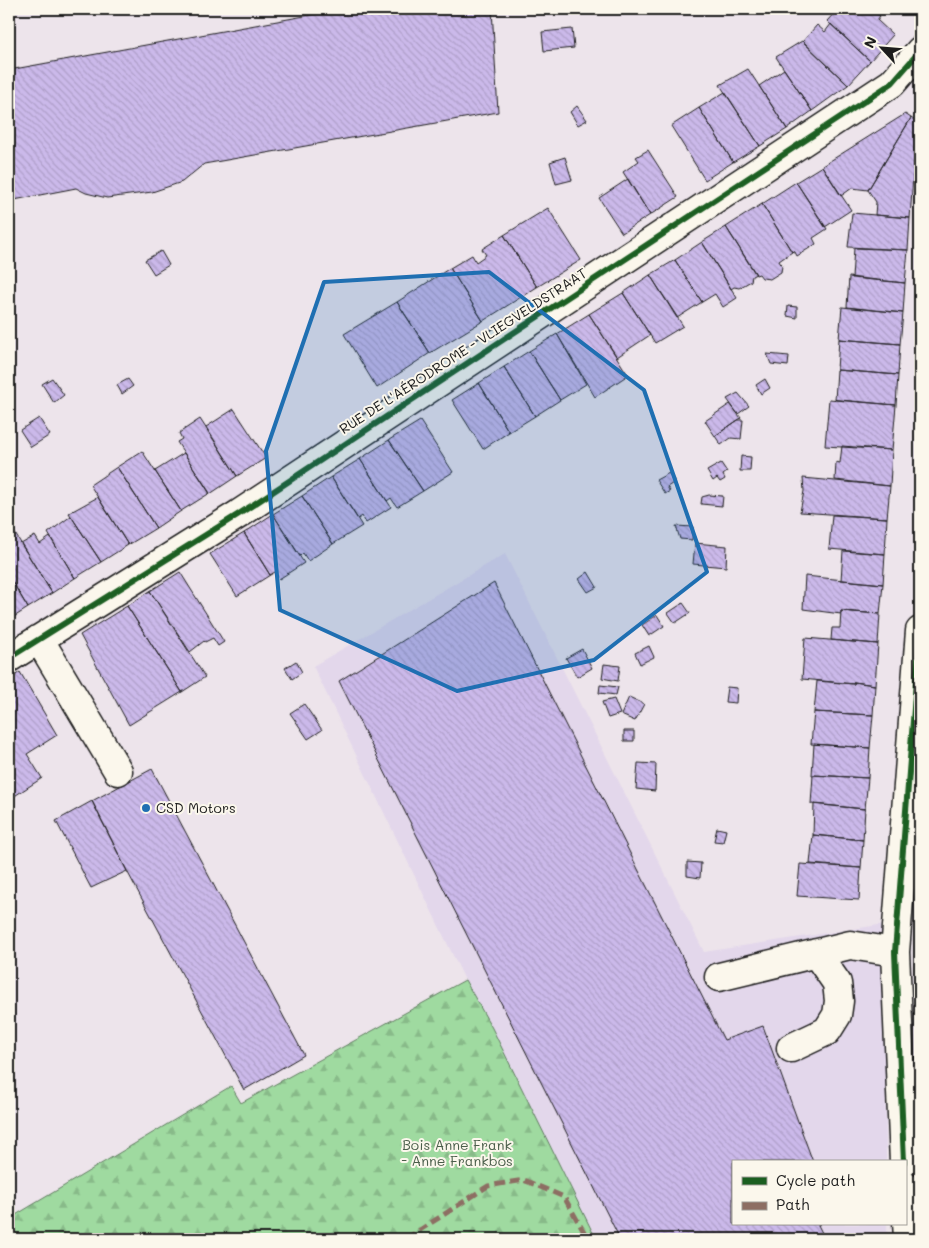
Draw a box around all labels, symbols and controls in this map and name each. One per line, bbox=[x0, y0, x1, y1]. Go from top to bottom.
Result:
north arrow bbox=[856, 22, 906, 72]
text: N bbox=[859, 33, 881, 51]
street label: RUE DE L'AÉRODROME - VLIEGVELDSTRAAT bbox=[335, 263, 590, 438]
place label: CSD Motors bbox=[156, 798, 236, 817]
marker: CSD Motors bbox=[140, 802, 152, 814]
park label: Bois Anne Frank - Anne Frankbos bbox=[401, 1135, 513, 1170]
legend bbox=[732, 1160, 906, 1226]
text: Cycle path bbox=[776, 1170, 855, 1190]
text: Path bbox=[776, 1194, 810, 1214]

